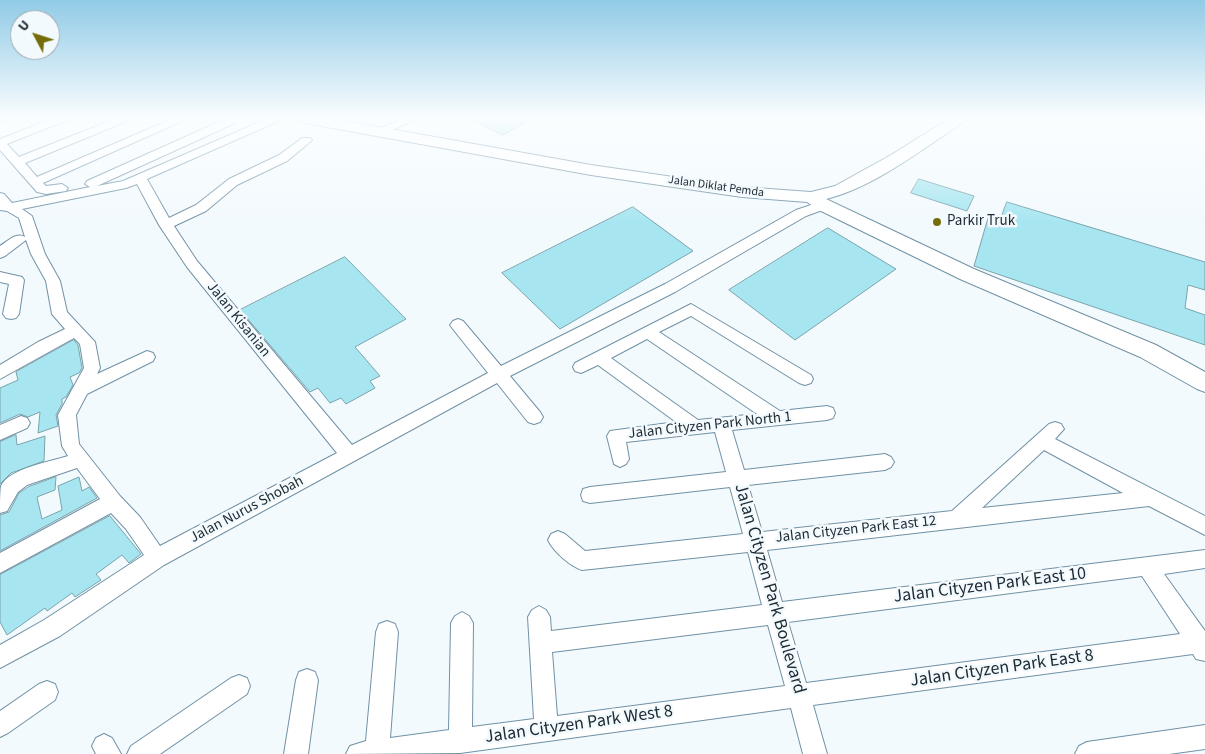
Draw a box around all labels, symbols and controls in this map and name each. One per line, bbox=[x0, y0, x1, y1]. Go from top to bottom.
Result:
north arrow bbox=[10, 10, 60, 60]
text: U bbox=[14, 16, 35, 36]
street label: Jalan Diklat Pemda bbox=[667, 173, 765, 201]
place label: Parkir Truk bbox=[947, 213, 1015, 231]
marker: Parkir Truk bbox=[931, 216, 943, 228]
street label: Jalan Kisanian bbox=[202, 279, 274, 361]
street label: Jalan Cityzen Park North 1 bbox=[628, 408, 792, 444]
street label: Jalan Nurus Shobah bbox=[187, 472, 307, 548]
street label: Jalan Cityzen Park Boulevard bbox=[729, 481, 809, 697]
street label: Jalan Cityzen Park East 12 bbox=[775, 513, 937, 547]
street label: Jalan Cityzen Park East 10 bbox=[892, 563, 1088, 609]
street label: Jalan Cityzen Park East 8 bbox=[909, 645, 1095, 693]
street label: Jalan Cityzen Park West 8 bbox=[484, 701, 674, 749]

